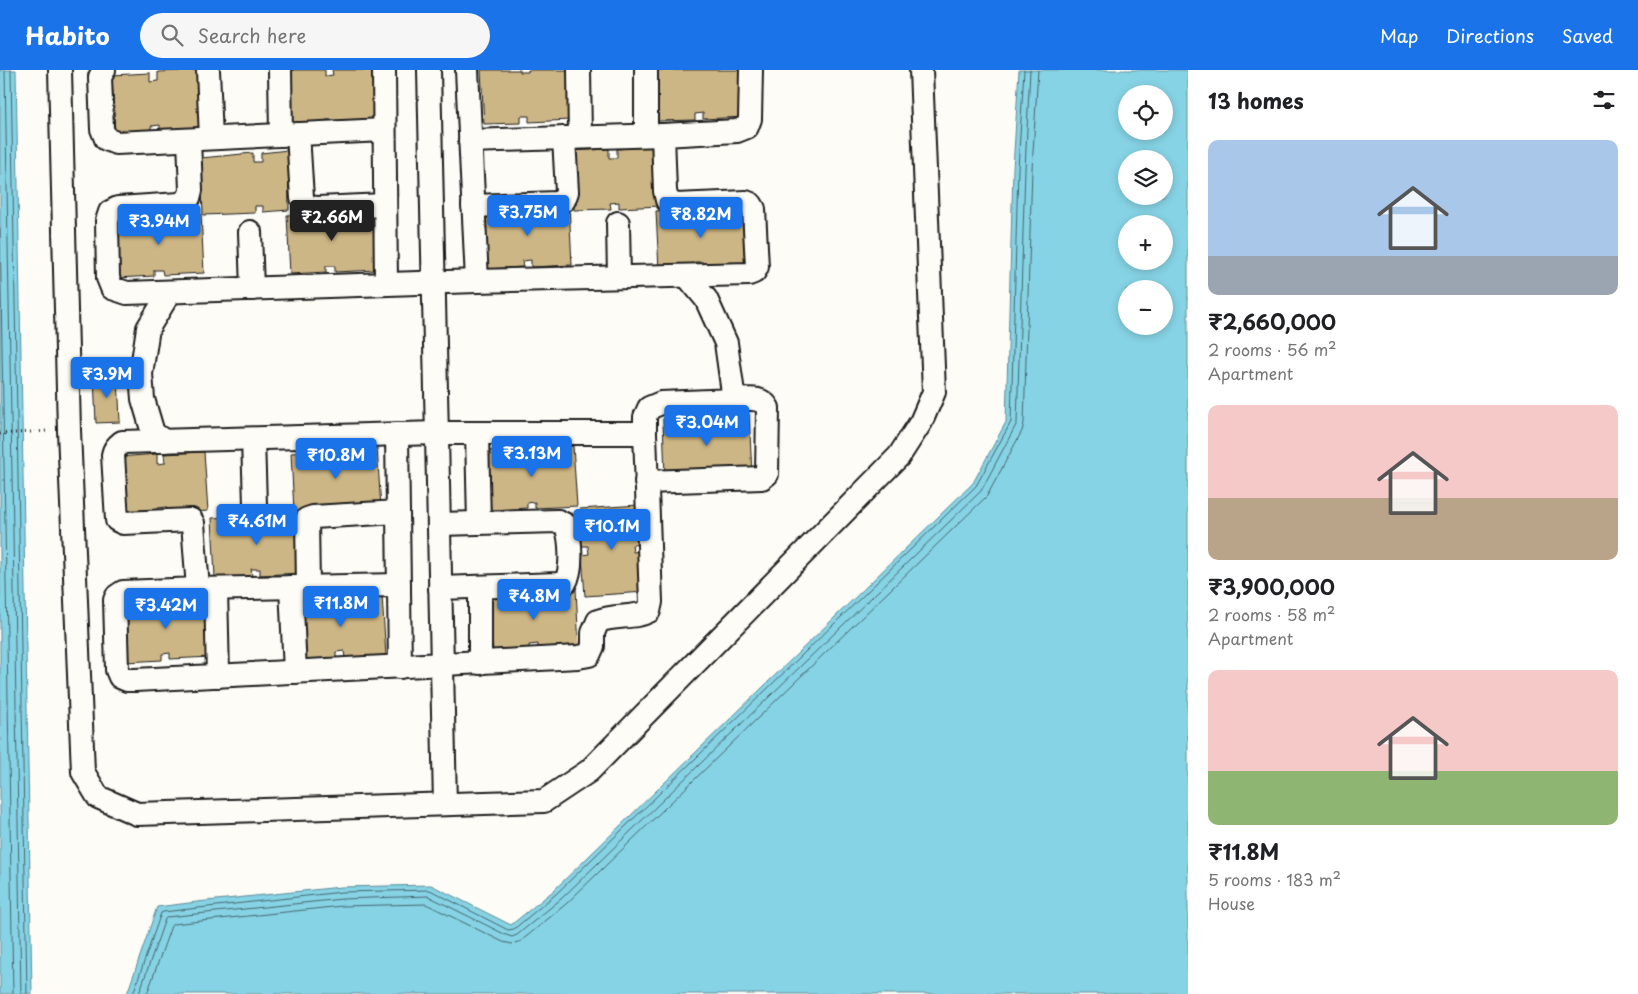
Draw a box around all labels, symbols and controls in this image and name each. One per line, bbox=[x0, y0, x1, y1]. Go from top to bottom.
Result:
search box bbox=[140, 13, 490, 58]
text: Habito bbox=[25, 17, 110, 53]
icon: search bbox=[158, 21, 186, 49]
text: Search here bbox=[198, 21, 306, 49]
text: Map bbox=[1380, 22, 1418, 49]
text: Directions bbox=[1446, 22, 1534, 49]
text: Saved bbox=[1562, 22, 1613, 49]
text: 13 homes bbox=[1208, 84, 1304, 116]
map controls bbox=[1118, 85, 1173, 335]
button: locate bbox=[1118, 85, 1173, 140]
icon: filters bbox=[1590, 86, 1618, 114]
button: layers bbox=[1118, 150, 1173, 205]
icon: home bbox=[1368, 173, 1458, 263]
pin: ₹3.75M bbox=[487, 194, 569, 237]
pin: ₹8.82M bbox=[660, 196, 742, 239]
text: ₹3.75M bbox=[498, 199, 558, 223]
pin: ₹2.66M bbox=[291, 200, 373, 242]
text: ₹8.82M bbox=[671, 201, 731, 225]
pin: ₹3.94M bbox=[118, 204, 200, 246]
text: ₹2.66M bbox=[301, 204, 363, 228]
text: ₹3.94M bbox=[128, 208, 190, 232]
button: + bbox=[1118, 215, 1173, 270]
button: − bbox=[1118, 280, 1173, 335]
text: ₹2,660,000 bbox=[1208, 305, 1336, 337]
text: 2 rooms · 56 m² bbox=[1208, 337, 1337, 361]
pin: ₹3.9M bbox=[72, 356, 142, 399]
text: ₹3.9M bbox=[82, 361, 132, 385]
text: Apartment bbox=[1208, 361, 1293, 385]
pin: ₹3.04M bbox=[666, 404, 748, 447]
text: ₹3.04M bbox=[675, 409, 739, 433]
pin: ₹3.13M bbox=[491, 436, 573, 478]
pin: ₹10.8M bbox=[295, 438, 377, 480]
icon: home bbox=[1368, 438, 1458, 528]
text: ₹3.13M bbox=[503, 440, 561, 464]
text: ₹10.8M bbox=[307, 442, 365, 466]
pin: ₹4.61M bbox=[216, 504, 298, 546]
text: ₹4.61M bbox=[227, 508, 287, 532]
pin: ₹10.1M bbox=[571, 508, 653, 551]
text: ₹10.1M bbox=[584, 513, 640, 537]
text: ₹3,900,000 bbox=[1208, 570, 1335, 602]
pin: ₹4.8M bbox=[499, 578, 569, 621]
text: ₹4.8M bbox=[508, 583, 560, 607]
pin: ₹11.8M bbox=[300, 586, 382, 628]
pin: ₹3.42M bbox=[125, 588, 207, 630]
text: ₹11.8M bbox=[314, 590, 368, 614]
text: ₹3.42M bbox=[135, 592, 197, 616]
text: 2 rooms · 58 m² bbox=[1208, 602, 1335, 626]
text: Apartment bbox=[1208, 626, 1293, 650]
icon: home bbox=[1368, 703, 1458, 793]
text: ₹11.8M bbox=[1208, 835, 1279, 867]
text: 5 rooms · 183 m² bbox=[1208, 867, 1341, 891]
text: House bbox=[1208, 891, 1255, 915]

